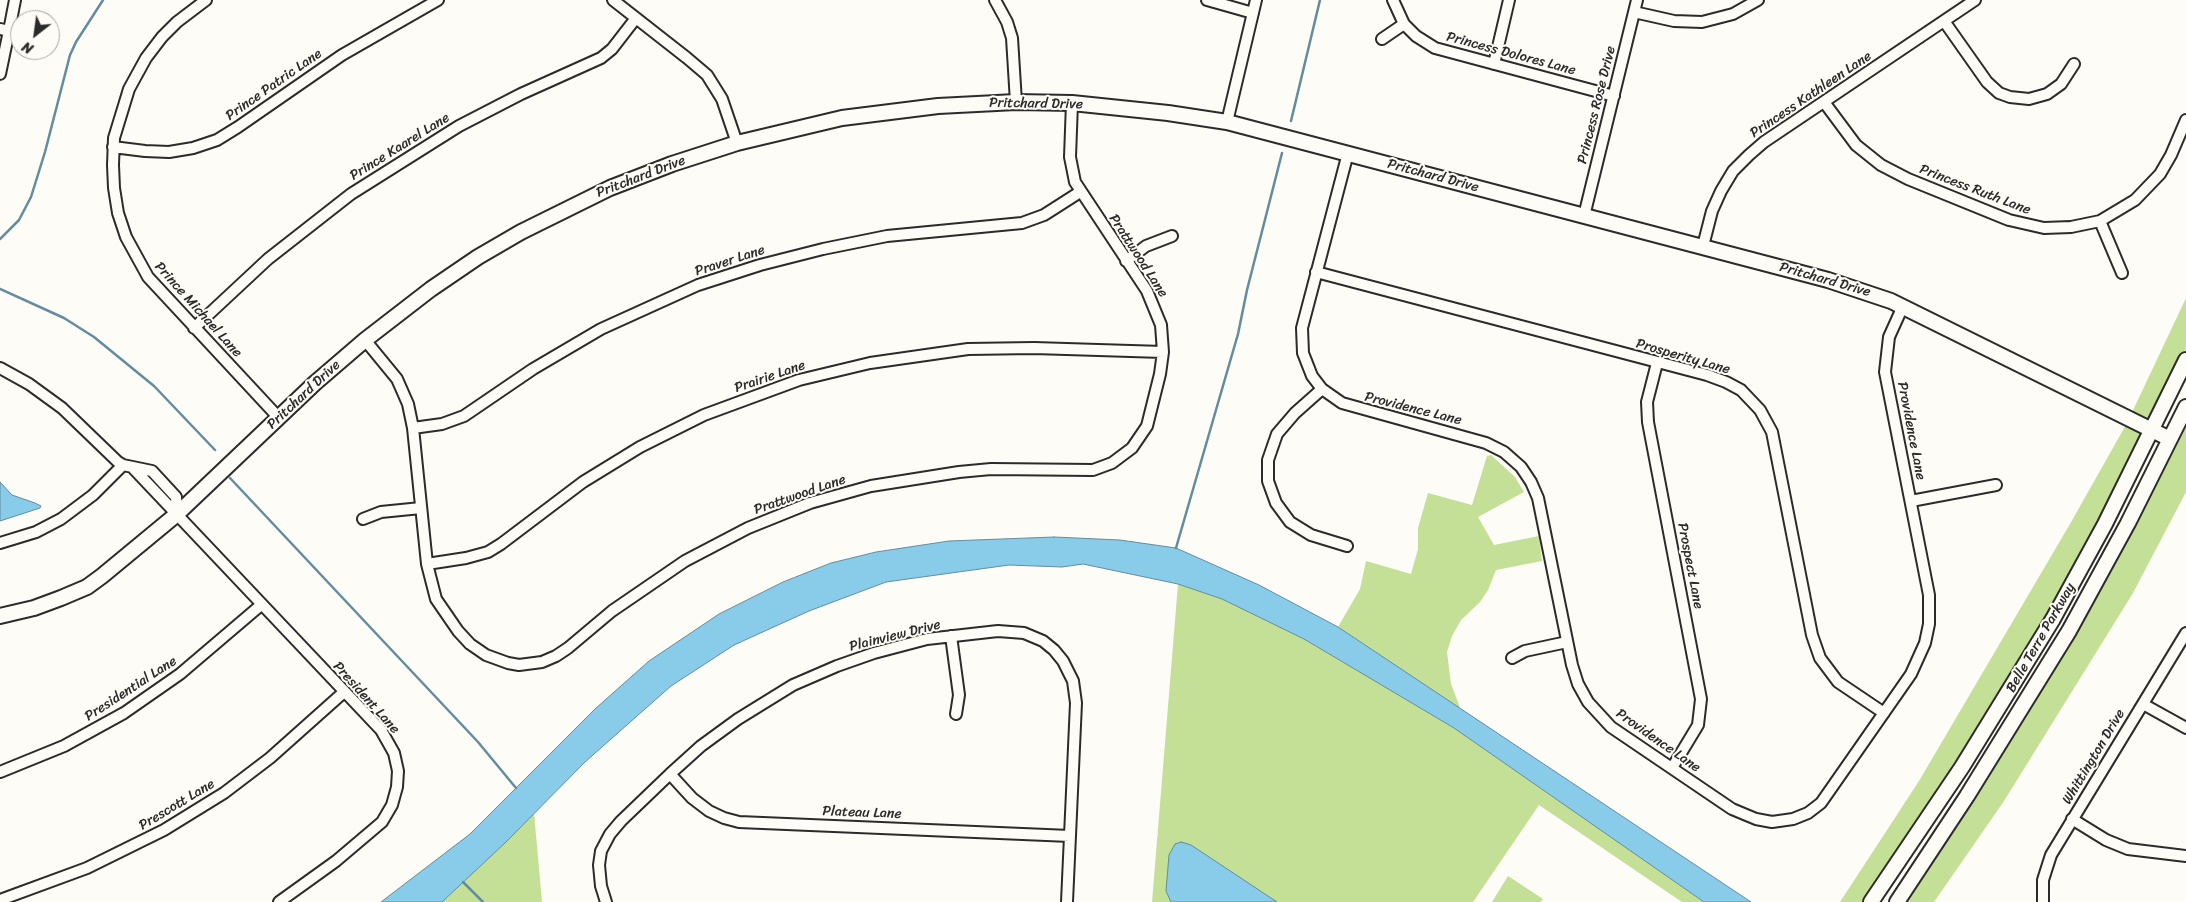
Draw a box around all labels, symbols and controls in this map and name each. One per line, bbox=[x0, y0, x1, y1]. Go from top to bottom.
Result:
north arrow bbox=[10, 10, 60, 60]
street label: Princess Dolores Lane bbox=[1445, 29, 1577, 79]
text: N bbox=[17, 34, 38, 61]
street label: Princess Rose Drive bbox=[1574, 44, 1620, 166]
street label: Prince Patric Lane bbox=[223, 46, 325, 124]
street label: Princess Kathleen Lane bbox=[1747, 48, 1875, 142]
street label: Pritchard Drive bbox=[989, 95, 1083, 113]
street label: Prince Kaarel Lane bbox=[347, 110, 453, 184]
street label: Pritchard Drive bbox=[594, 152, 688, 202]
street label: Pritchard Drive bbox=[1385, 156, 1481, 196]
street label: Princess Ruth Lane bbox=[1917, 161, 2033, 219]
street label: Prattwood Lane bbox=[1105, 211, 1171, 301]
street label: Praver Lane bbox=[693, 242, 767, 280]
street label: Prince Michael Lane bbox=[151, 259, 245, 361]
street label: Pritchard Drive bbox=[1778, 259, 1872, 301]
street label: Prosperity Lane bbox=[1634, 336, 1732, 378]
street label: Pritchard Drive bbox=[264, 357, 344, 433]
street label: Prairie Lane bbox=[732, 357, 808, 397]
street label: Providence Lane bbox=[1893, 381, 1929, 481]
street label: Providence Lane bbox=[1363, 389, 1463, 429]
street label: Prattwood Lane bbox=[752, 471, 848, 519]
street label: Prospect Lane bbox=[1673, 522, 1707, 610]
street label: Belle Terre Parkway bbox=[2003, 580, 2079, 696]
street label: Plainview Drive bbox=[848, 617, 942, 655]
street label: Presidential Lane bbox=[82, 653, 180, 725]
street label: President Lane bbox=[329, 658, 403, 738]
street label: Providence Lane bbox=[1612, 706, 1704, 776]
street label: Whittington Drive bbox=[2059, 706, 2129, 808]
street label: Prescott Lane bbox=[136, 776, 218, 834]
street label: Plateau Lane bbox=[822, 803, 902, 823]

